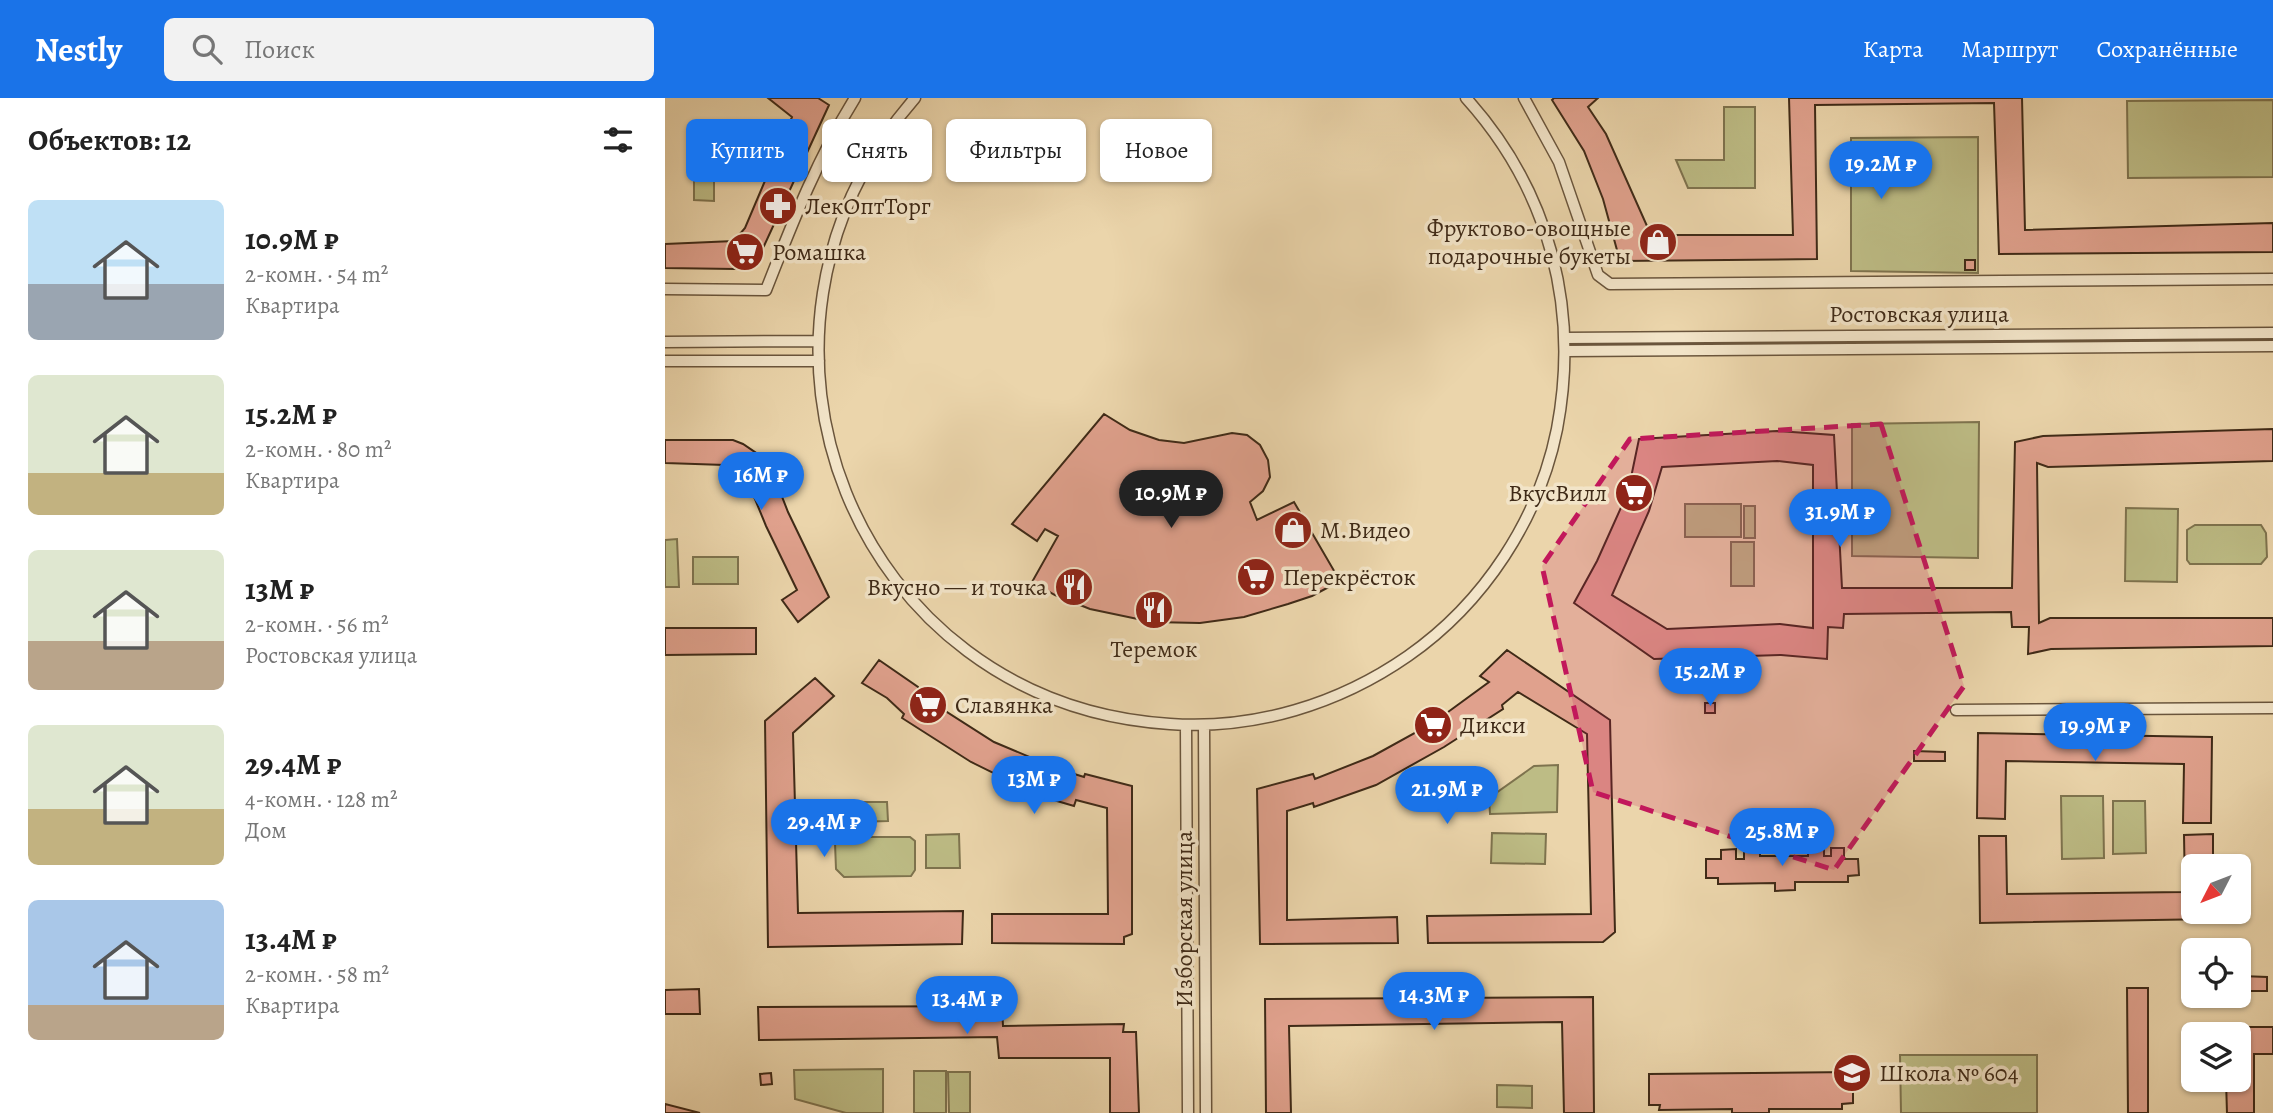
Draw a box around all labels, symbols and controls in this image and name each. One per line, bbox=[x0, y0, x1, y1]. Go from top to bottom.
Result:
search box bbox=[164, 18, 654, 81]
text: Nestly bbox=[35, 27, 122, 72]
icon: search bbox=[188, 30, 226, 68]
text: Поиск bbox=[244, 32, 315, 67]
text: Карта bbox=[1863, 33, 1923, 65]
text: Маршрут bbox=[1961, 33, 2059, 65]
text: Сохранённые bbox=[2097, 33, 2238, 65]
chip: Купить bbox=[686, 119, 808, 182]
chip: Снять bbox=[822, 119, 932, 182]
chip: Фильтры bbox=[946, 119, 1086, 182]
chip: Новое bbox=[1100, 119, 1212, 182]
text: Объектов: 12 bbox=[28, 120, 191, 160]
icon: filters bbox=[599, 121, 637, 159]
pin: 19.2M ₽ bbox=[1816, 141, 1946, 201]
text: 19.2M ₽ bbox=[1845, 148, 1917, 179]
pharmacy icon: ЛекОптТорг bbox=[757, 185, 799, 227]
place label: ЛекОптТорг bbox=[805, 190, 931, 222]
place label: Фруктово-овощные подарочные букеты bbox=[1427, 212, 1631, 272]
text: 10.9M ₽ bbox=[245, 219, 339, 259]
shop icon: Фруктово-овощные подарочные букеты bbox=[1637, 221, 1679, 263]
icon: home bbox=[84, 228, 168, 312]
supermarket icon: Ромашка bbox=[724, 231, 766, 273]
place label: Ромашка bbox=[772, 236, 866, 268]
text: 2-комн. · 54 m² bbox=[245, 259, 388, 290]
text: Квартира bbox=[245, 290, 340, 321]
street label: Ростовская улица bbox=[1829, 298, 2009, 330]
text: 15.2M ₽ bbox=[245, 394, 337, 434]
icon: home bbox=[84, 403, 168, 487]
text: 2-комн. · 80 m² bbox=[245, 434, 391, 465]
pin: 16M ₽ bbox=[712, 452, 810, 512]
text: 16M ₽ bbox=[734, 459, 788, 490]
text: Квартира bbox=[245, 465, 340, 496]
pin: 10.9M ₽ bbox=[1106, 470, 1236, 530]
supermarket icon: ВкусВилл bbox=[1613, 472, 1655, 514]
text: 10.9M ₽ bbox=[1135, 477, 1207, 508]
place label: ВкусВилл bbox=[1508, 477, 1607, 509]
pin: 31.9M ₽ bbox=[1775, 490, 1905, 549]
text: 31.9M ₽ bbox=[1805, 496, 1875, 527]
shop icon: М.Видео bbox=[1272, 509, 1314, 551]
place label: М.Видео bbox=[1320, 514, 1411, 546]
supermarket icon: Перекрёсток bbox=[1235, 556, 1277, 598]
place label: Перекрёсток bbox=[1283, 561, 1416, 593]
restaurant icon: Вкусно — и точка bbox=[1053, 566, 1095, 608]
text: 13M ₽ bbox=[245, 569, 314, 609]
place label: Вкусно — и точка bbox=[867, 571, 1047, 603]
icon: home bbox=[84, 578, 168, 662]
restaurant icon: Теремок bbox=[1133, 589, 1175, 631]
text: 2-комн. · 56 m² bbox=[245, 609, 389, 640]
place label: Теремок bbox=[1111, 633, 1197, 665]
text: Ростовская улица bbox=[245, 640, 417, 671]
pin: 15.2M ₽ bbox=[1645, 648, 1775, 708]
text: 15.2M ₽ bbox=[1675, 655, 1745, 686]
supermarket icon: Славянка bbox=[907, 684, 949, 726]
place label: Славянка bbox=[955, 689, 1053, 721]
supermarket icon: Дикси bbox=[1412, 704, 1454, 746]
pin: 19.9M ₽ bbox=[2030, 704, 2160, 763]
place label: Дикси bbox=[1460, 709, 1526, 741]
text: 19.9M ₽ bbox=[2060, 710, 2130, 741]
text: 29.4M ₽ bbox=[245, 744, 341, 784]
icon: home bbox=[84, 753, 168, 837]
pin: 13M ₽ bbox=[985, 756, 1083, 816]
text: 13M ₽ bbox=[1007, 763, 1061, 794]
pin: 21.9M ₽ bbox=[1382, 766, 1512, 826]
text: 21.9M ₽ bbox=[1411, 773, 1483, 804]
text: 4-комн. · 128 m² bbox=[245, 784, 398, 815]
pin: 29.4M ₽ bbox=[759, 800, 889, 859]
text: 29.4M ₽ bbox=[787, 806, 861, 837]
pin: 25.8M ₽ bbox=[1717, 808, 1847, 868]
text: Дом bbox=[245, 815, 287, 846]
text: 25.8M ₽ bbox=[1745, 815, 1819, 846]
street label: Изборская улица bbox=[1168, 831, 1200, 1007]
north arrow bbox=[2181, 854, 2251, 924]
map controls bbox=[2181, 854, 2251, 1092]
text: 13.4M ₽ bbox=[245, 919, 337, 959]
icon: home bbox=[84, 928, 168, 1012]
button: locate bbox=[2181, 938, 2251, 1008]
text: 2-комн. · 58 m² bbox=[245, 959, 389, 990]
pin: 14.3M ₽ bbox=[1369, 972, 1499, 1032]
pin: 13.4M ₽ bbox=[902, 976, 1032, 1036]
text: 14.3M ₽ bbox=[1399, 979, 1469, 1010]
text: 13.4M ₽ bbox=[932, 983, 1002, 1014]
text: Квартира bbox=[245, 990, 340, 1021]
button: layers bbox=[2181, 1022, 2251, 1092]
school or university icon: Школа № 604 bbox=[1831, 1052, 1873, 1094]
place label: Школа № 604 bbox=[1879, 1057, 2019, 1089]

